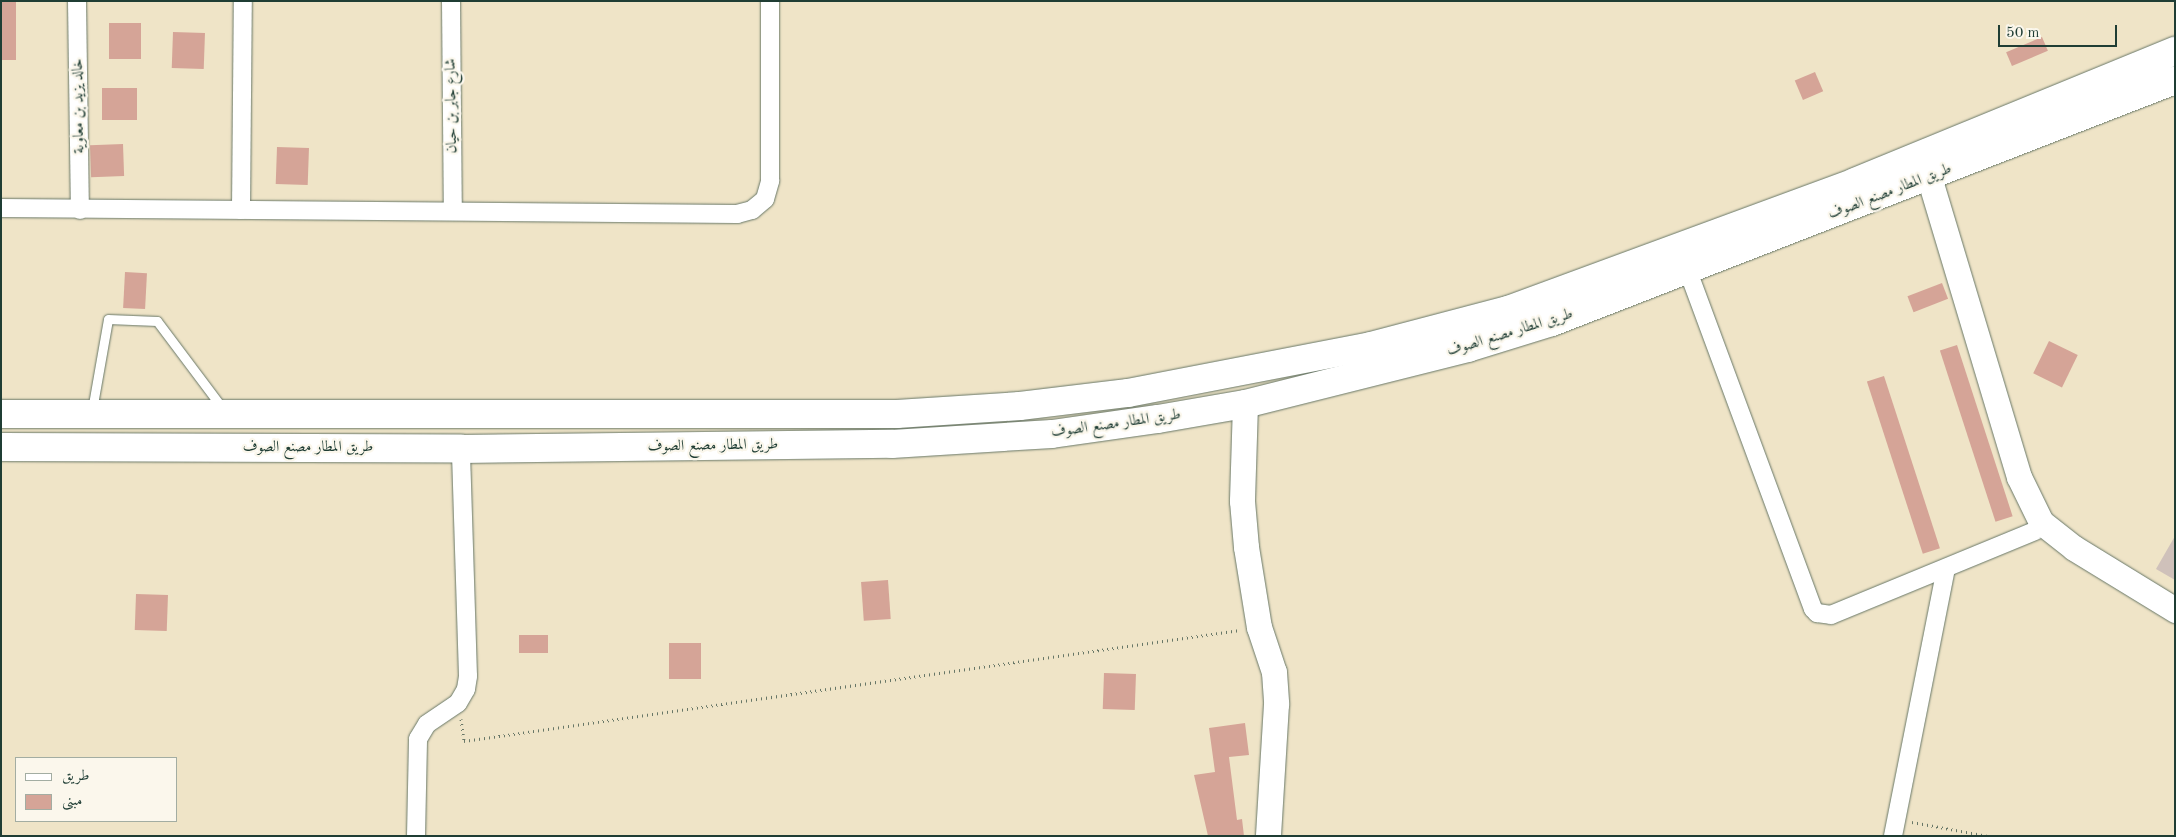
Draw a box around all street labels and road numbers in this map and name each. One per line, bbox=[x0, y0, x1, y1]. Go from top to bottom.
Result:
street label: خالد يزيد بن معاوية bbox=[69, 58, 89, 154]
street label: شارع جابر بن حيان bbox=[442, 58, 462, 154]
street label: طريق المطار مصنع الصوف bbox=[1826, 160, 1954, 224]
street label: طريق المطار مصنع الصوف bbox=[1445, 305, 1575, 361]
street label: طريق المطار مصنع الصوف bbox=[1050, 406, 1182, 442]
street label: طريق المطار مصنع الصوف bbox=[648, 436, 778, 456]
street label: طريق المطار مصنع الصوف bbox=[243, 439, 373, 457]

